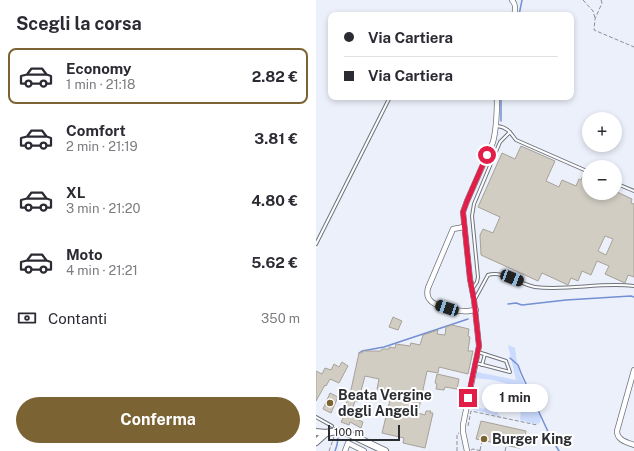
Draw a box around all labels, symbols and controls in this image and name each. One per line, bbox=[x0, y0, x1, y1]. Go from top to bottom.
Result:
text: Scegli la corsa bbox=[16, 13, 142, 34]
text: Via Cartiera bbox=[368, 29, 453, 46]
icon: car bbox=[18, 58, 54, 94]
text: Economy bbox=[66, 60, 131, 77]
text: Via Cartiera bbox=[368, 67, 453, 84]
text: 2.82 € bbox=[252, 68, 298, 85]
text: 1 min · 21:18 bbox=[66, 77, 135, 92]
map controls bbox=[582, 112, 622, 200]
button: + bbox=[582, 112, 622, 152]
icon: car bbox=[18, 120, 54, 156]
text: Comfort bbox=[66, 122, 126, 139]
text: 3.81 € bbox=[254, 130, 298, 147]
text: 2 min · 21:19 bbox=[66, 139, 138, 154]
route start bbox=[478, 146, 496, 164]
button: − bbox=[582, 160, 622, 200]
icon: car bbox=[18, 182, 54, 218]
text: XL bbox=[66, 184, 85, 201]
text: 4.80 € bbox=[251, 192, 298, 209]
text: 3 min · 21:20 bbox=[66, 201, 141, 216]
icon: car bbox=[18, 244, 54, 280]
text: Moto bbox=[66, 246, 103, 263]
text: 5.62 € bbox=[251, 254, 298, 271]
text: 4 min · 21:21 bbox=[66, 263, 138, 278]
car bbox=[499, 268, 525, 288]
car bbox=[434, 299, 460, 317]
icon: cash bbox=[16, 307, 38, 329]
text: Contanti bbox=[48, 310, 107, 327]
text: 350 m bbox=[261, 311, 300, 326]
callout: 1 min bbox=[482, 384, 548, 412]
place label: Beata Vergine degli Angeli bbox=[338, 387, 432, 419]
route end bbox=[459, 389, 477, 407]
text: 1 min bbox=[499, 390, 531, 405]
button: Conferma bbox=[16, 397, 300, 443]
marker: Beata Vergine degli Angeli bbox=[325, 398, 335, 408]
scale bar bbox=[328, 423, 400, 442]
text: 100 m bbox=[334, 426, 364, 438]
place label: Burger King bbox=[492, 431, 572, 447]
marker: Burger King bbox=[479, 434, 489, 444]

